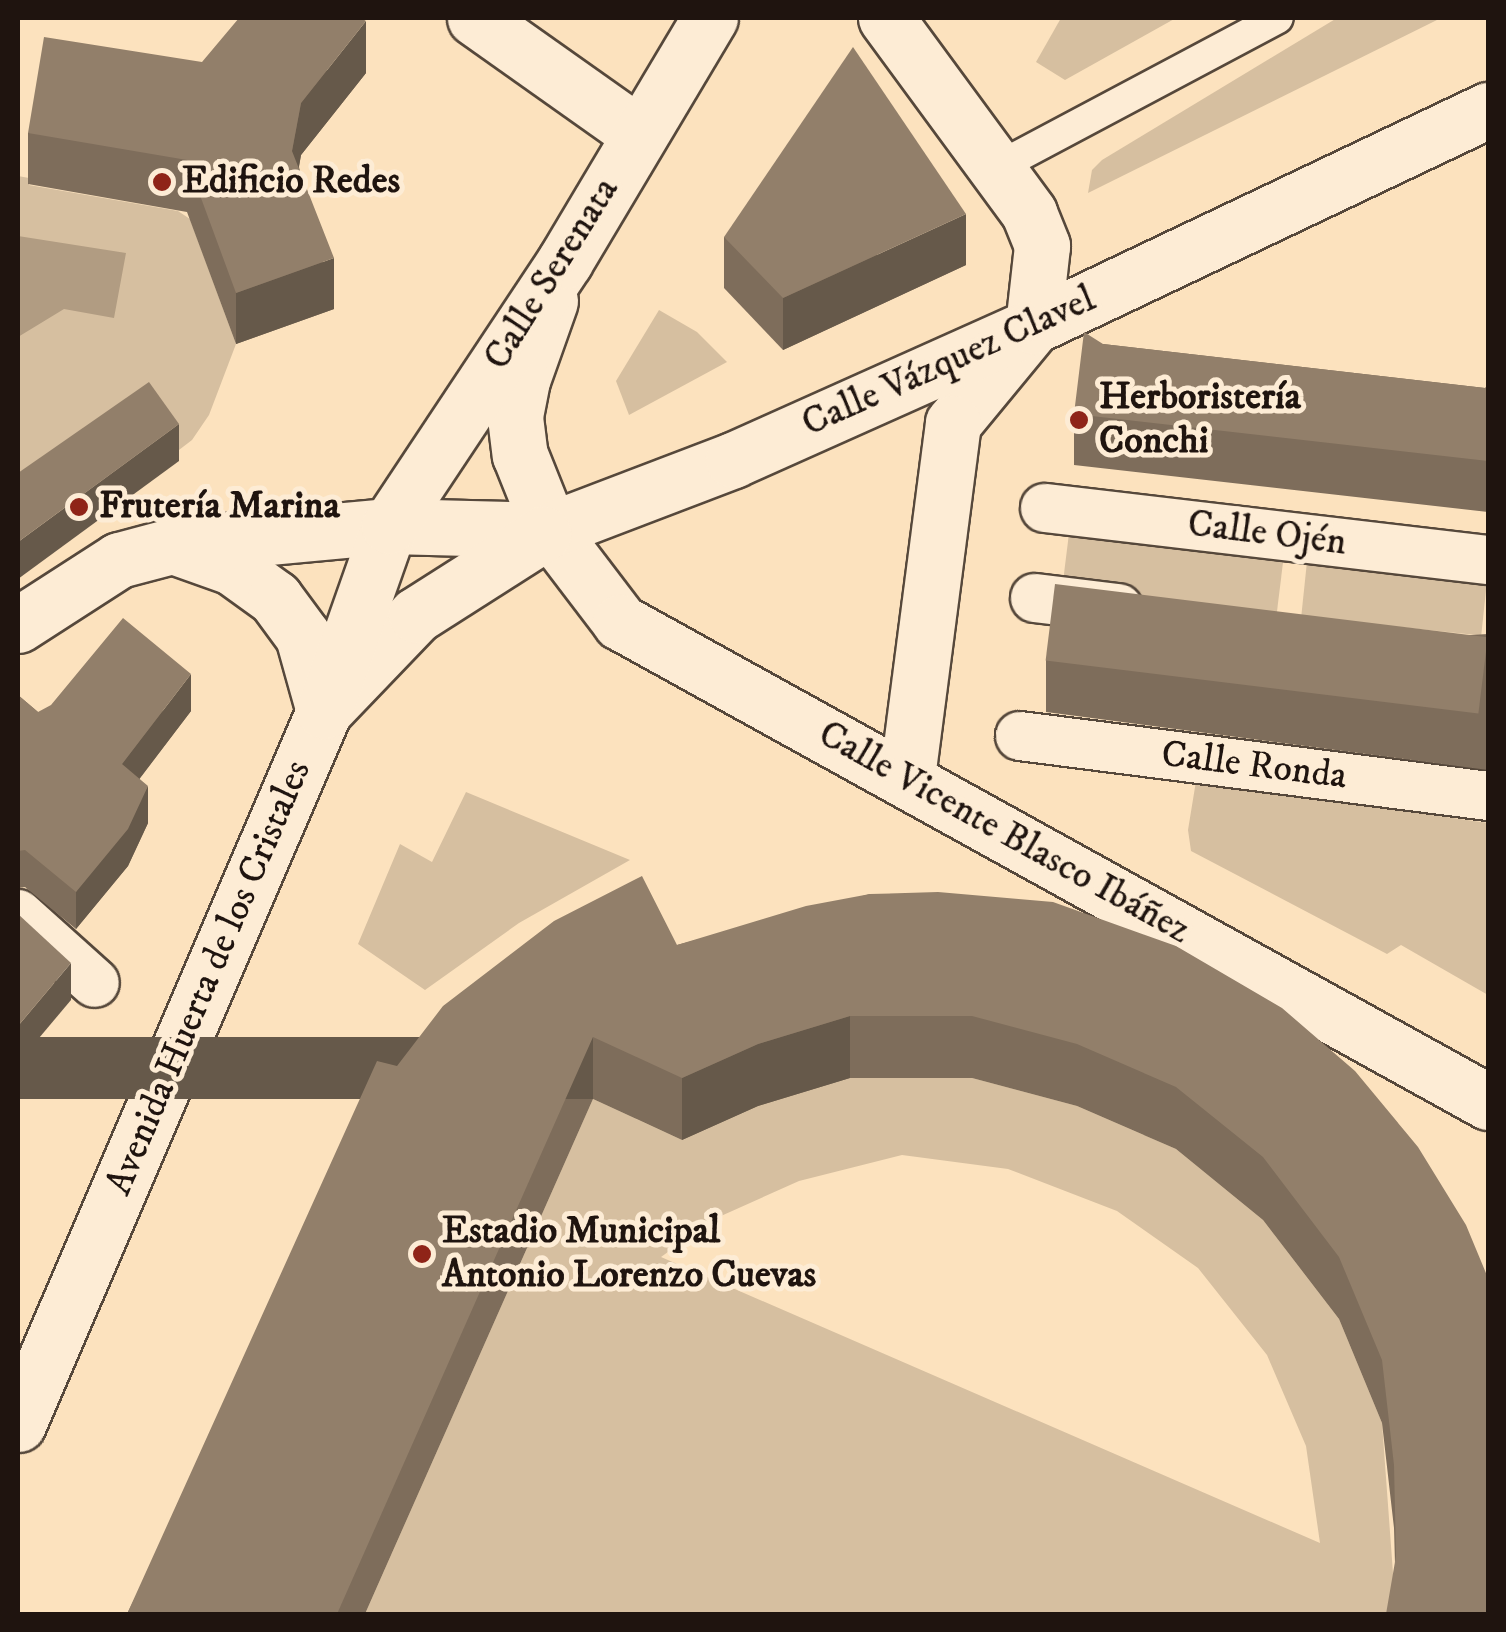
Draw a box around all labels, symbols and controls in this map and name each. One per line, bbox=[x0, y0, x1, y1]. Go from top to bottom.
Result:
place label: Edificio Redes bbox=[182, 159, 400, 205]
street label: Calle Serenata bbox=[475, 170, 629, 378]
marker: Edificio Redes bbox=[151, 171, 173, 193]
street label: Calle Vázquez Clavel bbox=[795, 277, 1103, 447]
place label: Herboristería Conchi bbox=[1099, 375, 1301, 464]
marker: Herboristería Conchi bbox=[1068, 409, 1090, 431]
place label: Frutería Marina bbox=[99, 484, 340, 530]
marker: Frutería Marina bbox=[68, 496, 90, 518]
street label: Calle Ojén bbox=[1185, 502, 1349, 566]
street label: Calle Vicente Blasco Ibáñez bbox=[810, 712, 1198, 954]
street label: Calle Ronda bbox=[1159, 732, 1349, 800]
street label: Avenida Huerta de los Cristales bbox=[97, 754, 321, 1202]
place label: Estadio Municipal Antonio Lorenzo Cuevas bbox=[442, 1209, 816, 1298]
marker: Estadio Municipal Antonio Lorenzo Cuevas bbox=[411, 1243, 433, 1265]

